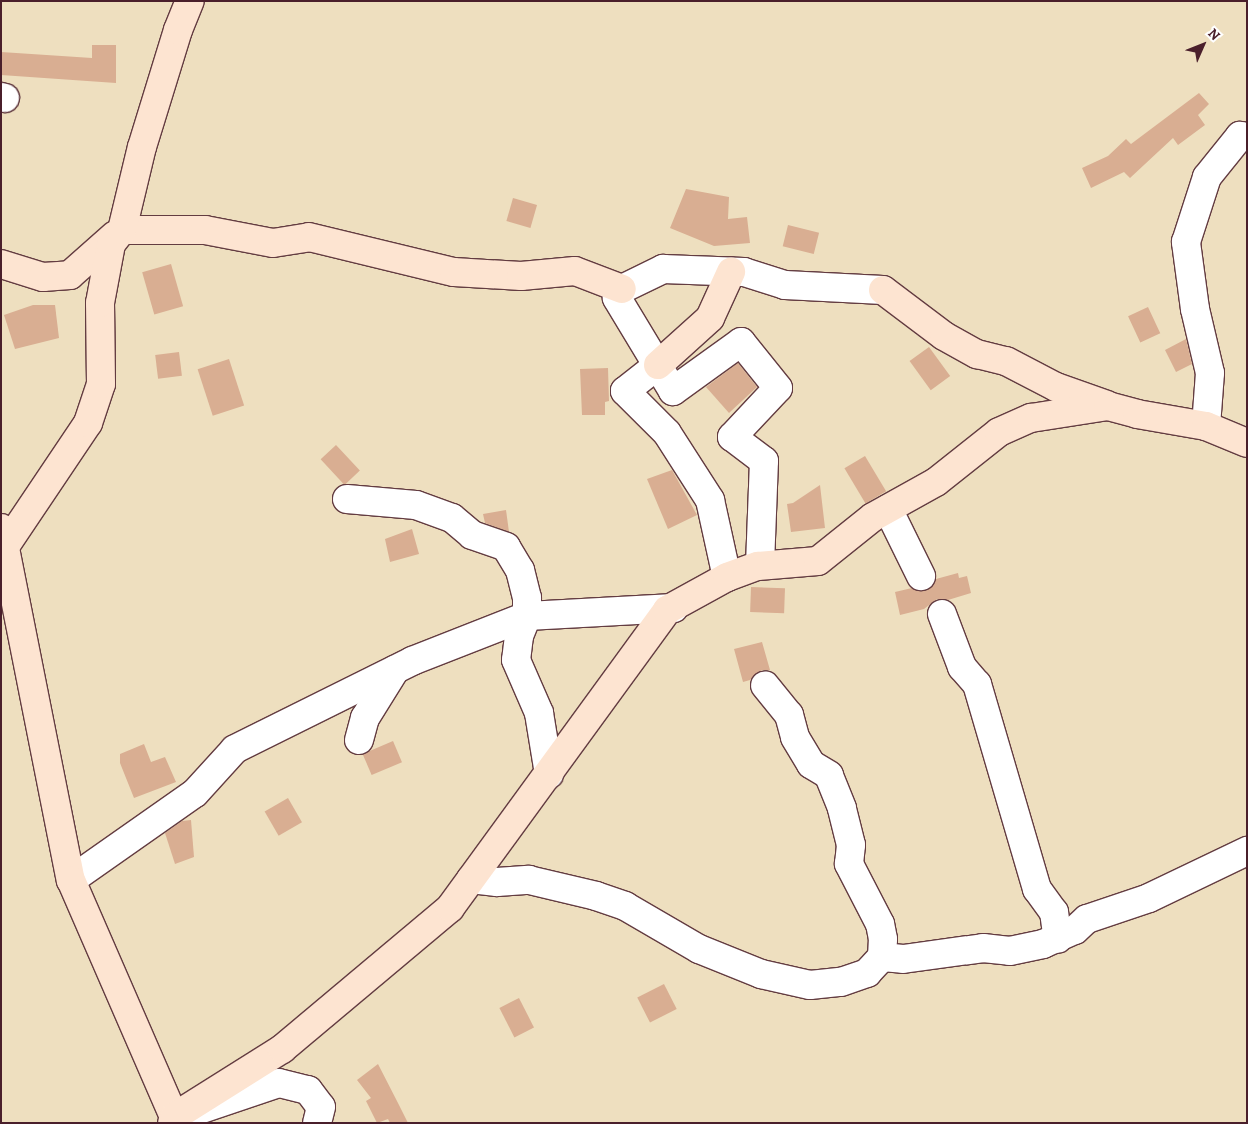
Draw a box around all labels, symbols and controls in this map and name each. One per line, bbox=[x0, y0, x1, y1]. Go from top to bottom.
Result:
north arrow bbox=[1178, 20, 1228, 70]
text: N bbox=[1204, 24, 1225, 44]

